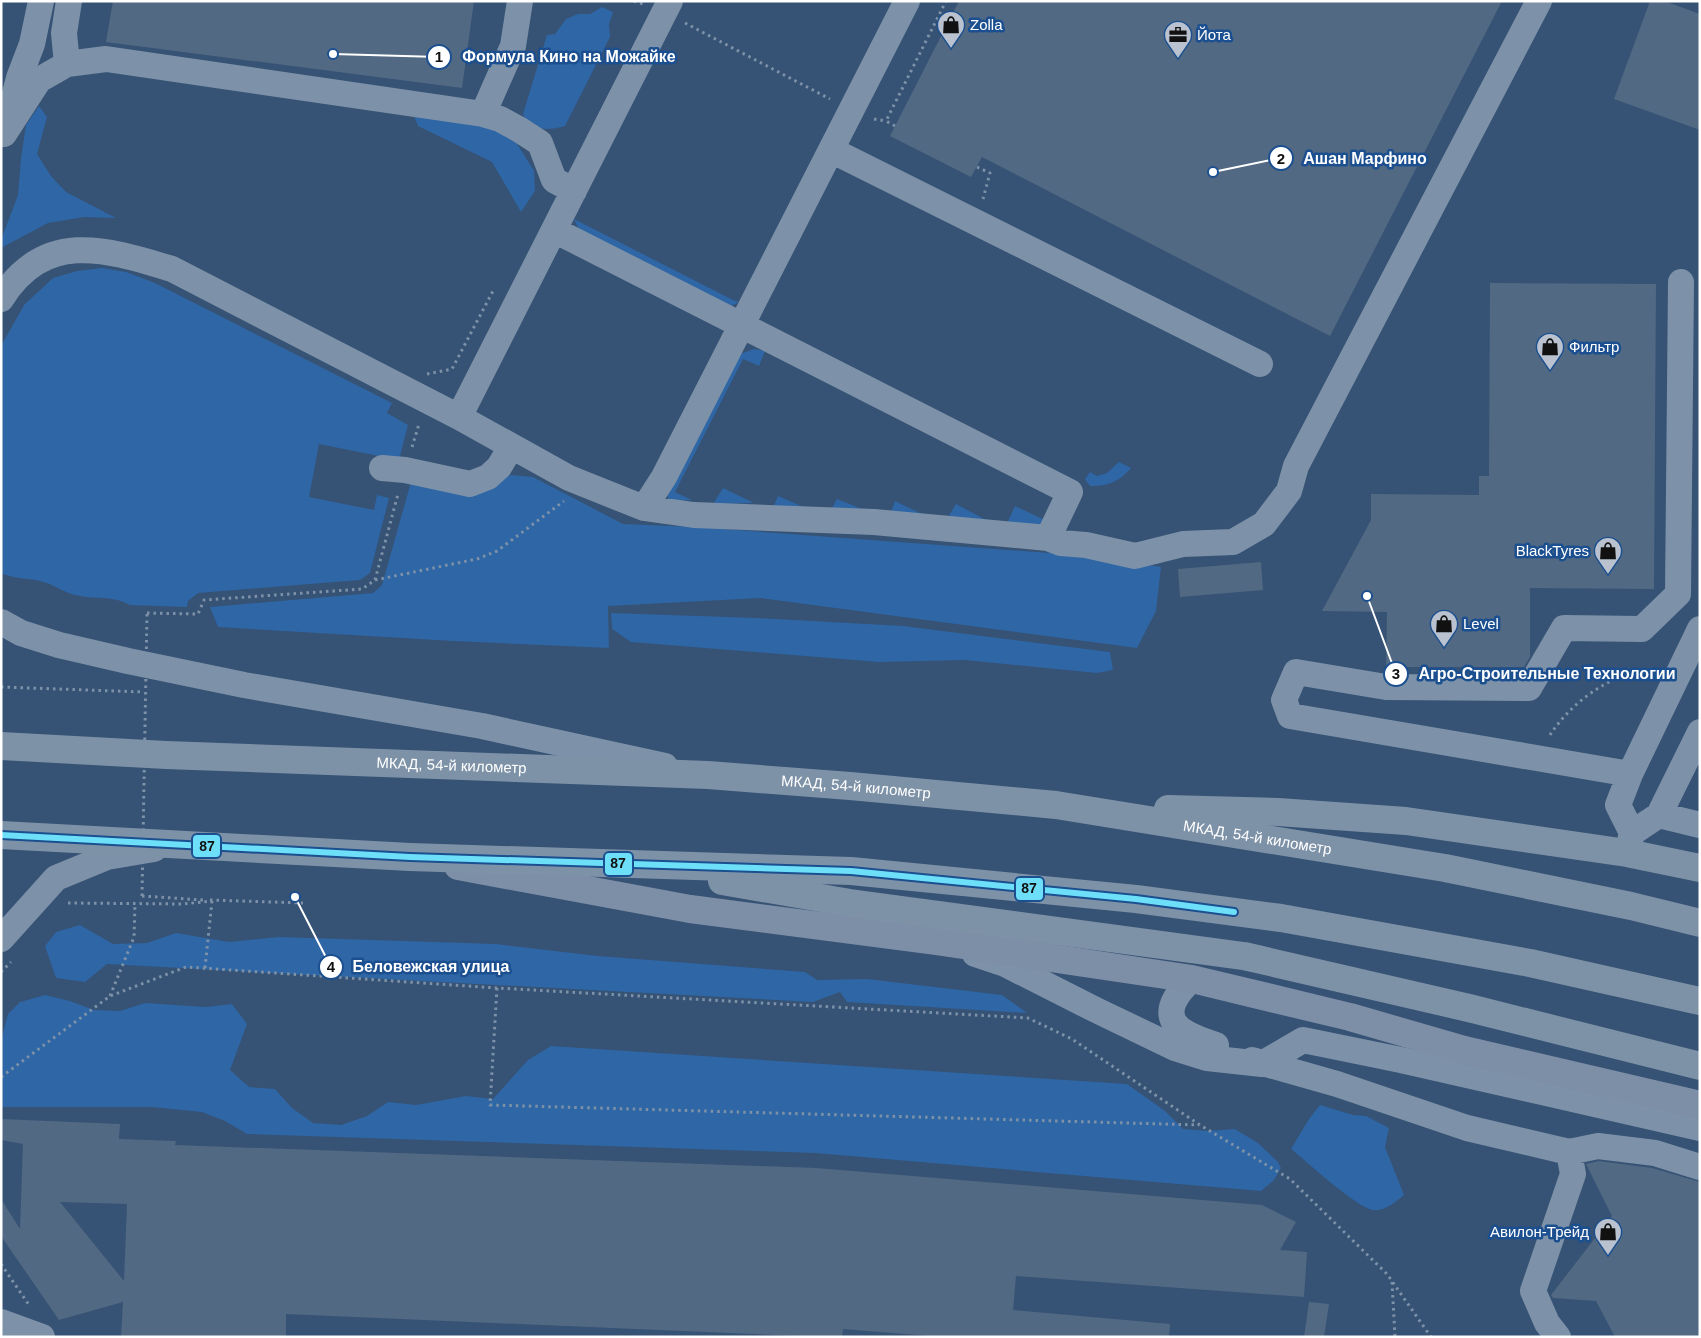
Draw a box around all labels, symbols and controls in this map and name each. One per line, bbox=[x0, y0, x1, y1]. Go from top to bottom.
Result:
shop icon: Zolla bbox=[936, 10, 966, 49]
place label: Zolla bbox=[970, 16, 1003, 33]
office icon: Йота bbox=[1163, 20, 1193, 59]
place label: Йота bbox=[1197, 26, 1231, 43]
callout: Формула Кино на Можайке bbox=[427, 41, 685, 72]
text: 1 bbox=[435, 48, 443, 65]
text: Формула Кино на Можайке bbox=[462, 48, 676, 65]
callout: Ашан Марфино bbox=[1269, 143, 1437, 174]
text: 2 bbox=[1277, 150, 1285, 167]
text: Ашан Марфино bbox=[1303, 150, 1427, 167]
shop icon: Фильтр bbox=[1535, 332, 1565, 371]
place label: Фильтр bbox=[1569, 338, 1619, 355]
shop icon: BlackTyres bbox=[1593, 536, 1623, 575]
place label: BlackTyres bbox=[1516, 542, 1589, 559]
shop icon: Level bbox=[1429, 609, 1459, 648]
place label: Level bbox=[1463, 615, 1499, 632]
callout: Агро-Строительные Технологии bbox=[1384, 658, 1686, 689]
text: 3 bbox=[1392, 665, 1400, 682]
text: Агро-Строительные Технологии bbox=[1419, 665, 1675, 682]
street label: МКАД, 54-й километр bbox=[376, 754, 527, 776]
street label: МКАД, 54-й километр bbox=[780, 772, 932, 801]
street label: МКАД, 54-й километр bbox=[1182, 817, 1333, 858]
line badge: 87 bbox=[192, 834, 221, 858]
text: 87 bbox=[199, 838, 215, 854]
line badge: 87 bbox=[604, 852, 633, 876]
text: 87 bbox=[610, 855, 626, 871]
line badge: 87 bbox=[1015, 877, 1044, 901]
text: 87 bbox=[1021, 880, 1037, 896]
callout: Беловежская улица bbox=[318, 951, 520, 982]
text: 4 bbox=[327, 958, 336, 975]
text: Беловежская улица bbox=[353, 958, 509, 975]
shop icon: Авилон-Трейд bbox=[1593, 1217, 1623, 1256]
place label: Авилон-Трейд bbox=[1490, 1223, 1589, 1240]

